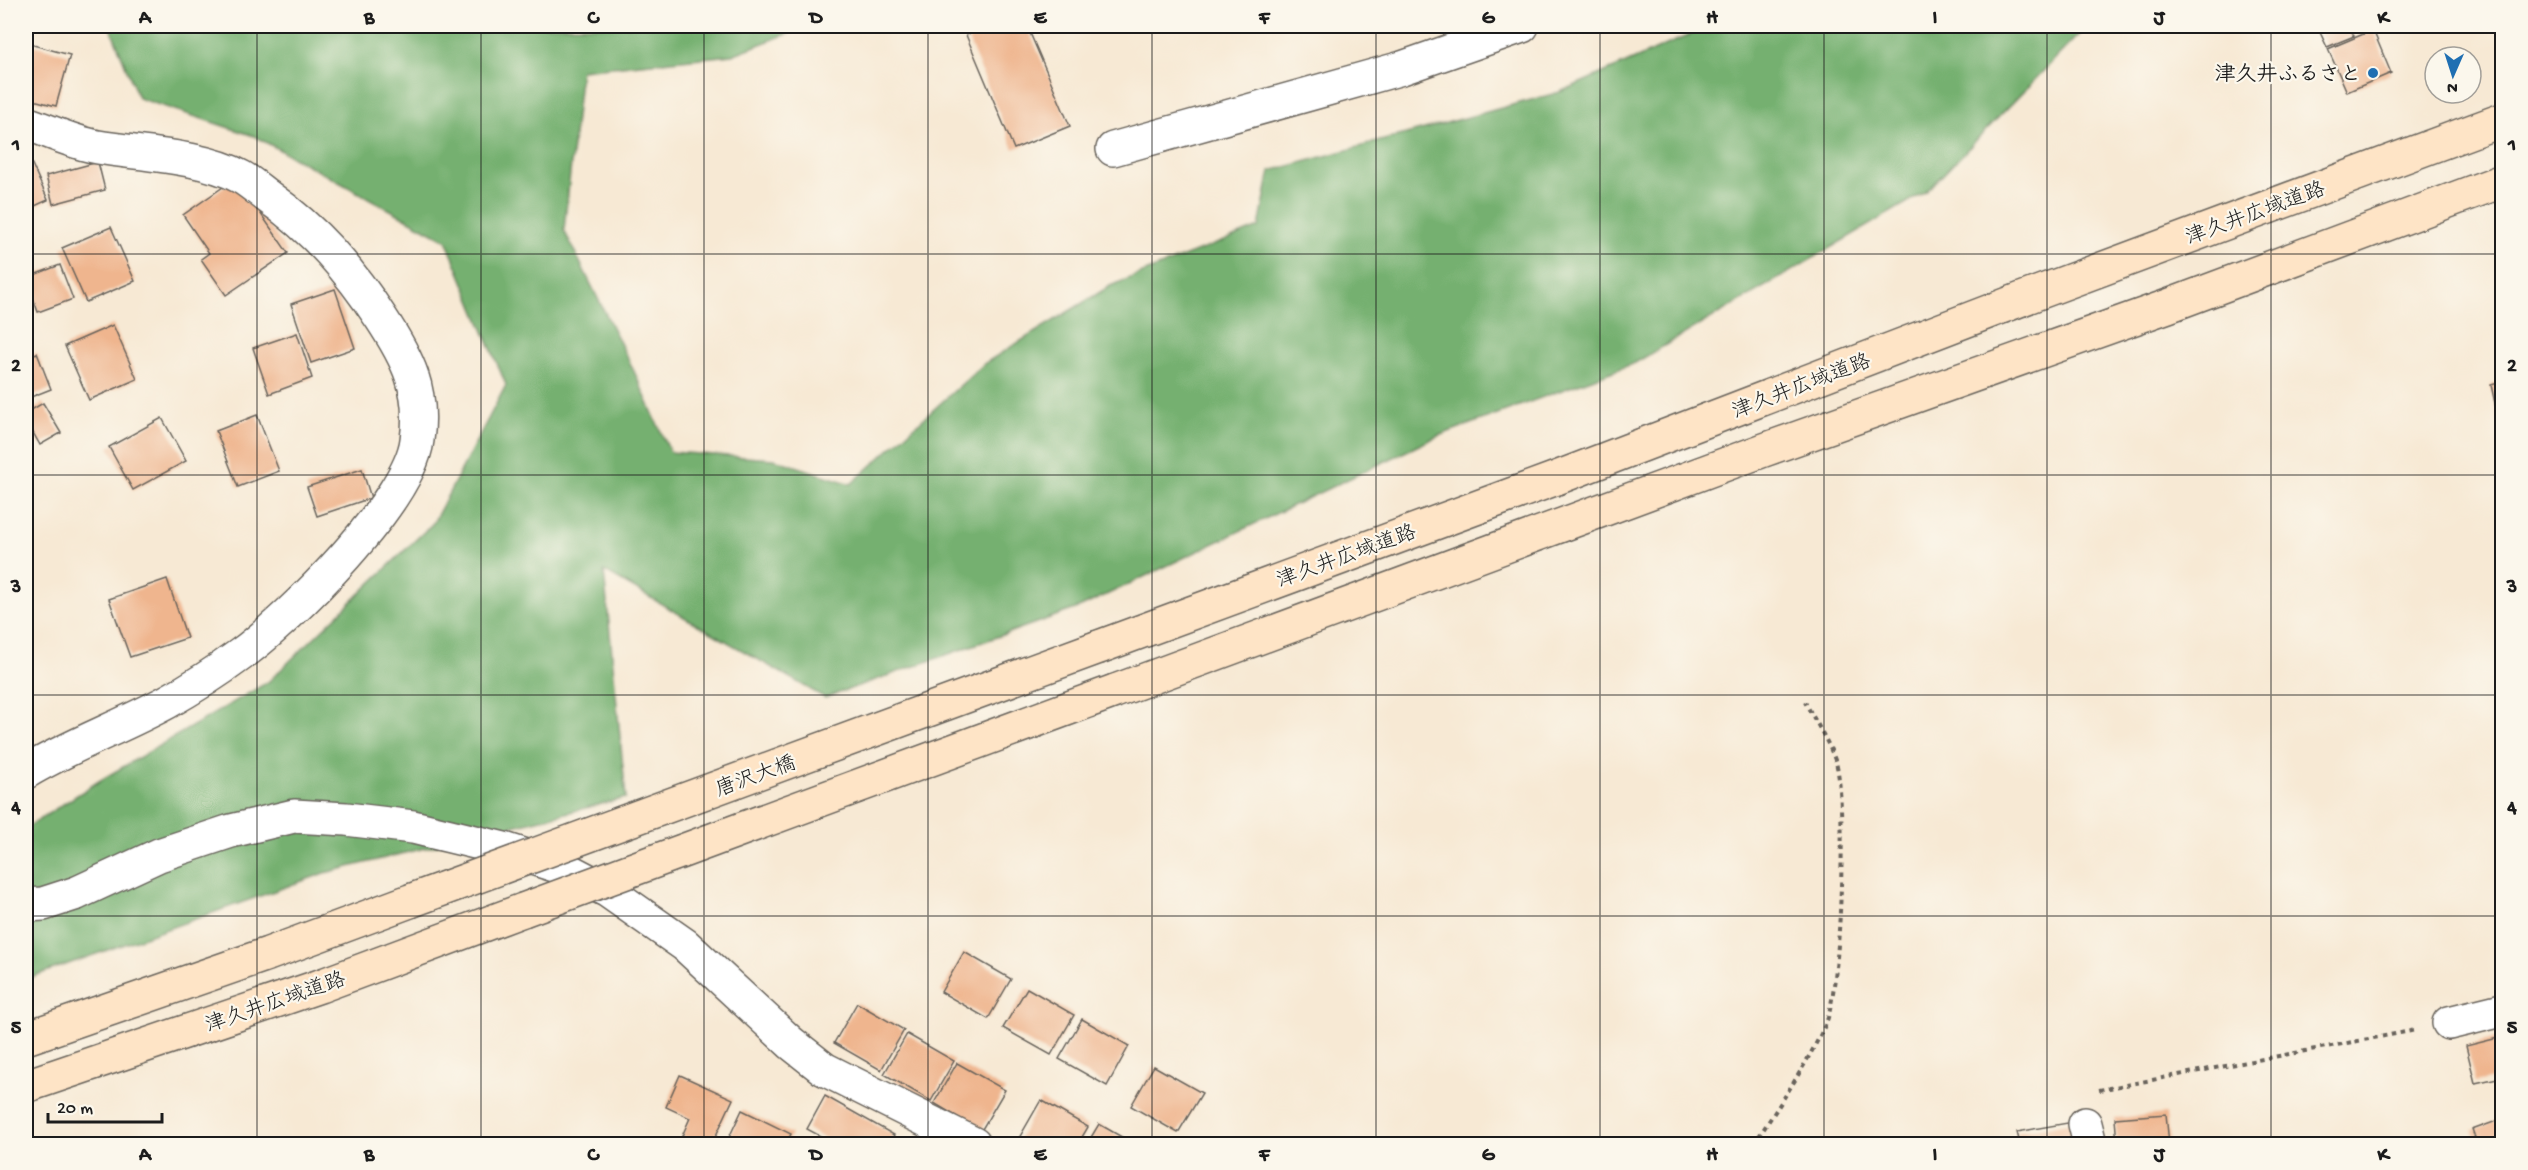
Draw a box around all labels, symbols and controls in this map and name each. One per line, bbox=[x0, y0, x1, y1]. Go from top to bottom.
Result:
text: A bbox=[138, 8, 153, 31]
text: B bbox=[363, 8, 375, 31]
text: C bbox=[587, 8, 601, 31]
text: D bbox=[807, 8, 823, 31]
text: E bbox=[1034, 8, 1048, 31]
text: F bbox=[1258, 8, 1271, 31]
text: G bbox=[1482, 8, 1496, 31]
text: H bbox=[1706, 8, 1718, 31]
text: I bbox=[1933, 8, 1938, 31]
text: J bbox=[2153, 8, 2166, 31]
text: K bbox=[2376, 8, 2391, 31]
north arrow bbox=[2423, 45, 2483, 105]
place label: 津久井ふるさと bbox=[2214, 62, 2361, 89]
marker: 津久井ふるさと bbox=[2366, 66, 2380, 80]
text: N bbox=[2446, 77, 2458, 96]
text: 1 bbox=[11, 135, 20, 158]
text: 1 bbox=[2507, 135, 2516, 158]
street label: 津久井広域道路 bbox=[2182, 177, 2330, 252]
street label: 津久井広域道路 bbox=[1728, 348, 1875, 426]
text: 2 bbox=[11, 356, 21, 379]
text: 2 bbox=[2507, 356, 2517, 379]
street label: 津久井広域道路 bbox=[1273, 520, 1421, 595]
text: 3 bbox=[10, 577, 21, 600]
text: 3 bbox=[2506, 577, 2517, 600]
street label: 唐沢大橋 bbox=[712, 751, 800, 804]
text: 4 bbox=[10, 798, 21, 821]
text: 4 bbox=[2506, 798, 2517, 821]
street label: 津久井広域道路 bbox=[202, 967, 350, 1040]
text: 5 bbox=[11, 1018, 22, 1041]
text: 5 bbox=[2507, 1018, 2518, 1041]
scale bar bbox=[48, 1086, 162, 1124]
text: 20 m bbox=[57, 1099, 93, 1120]
text: A bbox=[138, 1145, 153, 1168]
text: B bbox=[363, 1145, 375, 1168]
text: C bbox=[587, 1145, 601, 1168]
text: D bbox=[807, 1145, 823, 1168]
text: E bbox=[1034, 1145, 1048, 1168]
text: F bbox=[1258, 1145, 1271, 1168]
text: G bbox=[1482, 1145, 1496, 1168]
text: H bbox=[1706, 1145, 1718, 1168]
text: I bbox=[1933, 1145, 1938, 1168]
text: J bbox=[2153, 1145, 2166, 1168]
text: K bbox=[2376, 1145, 2391, 1168]

